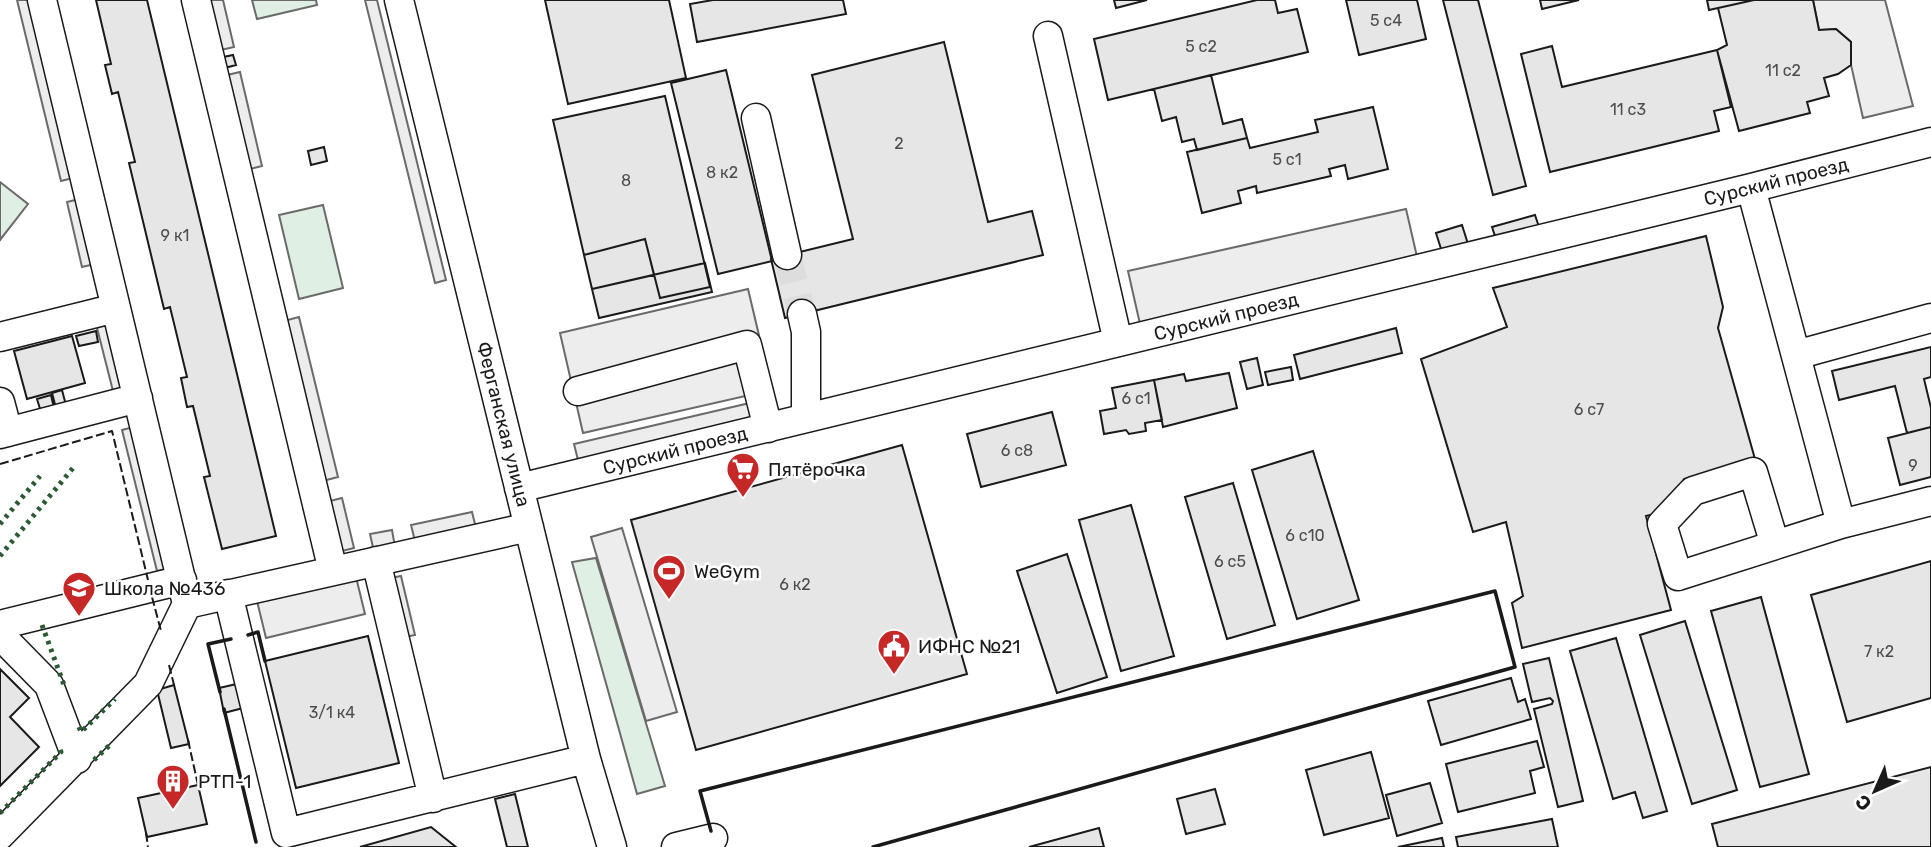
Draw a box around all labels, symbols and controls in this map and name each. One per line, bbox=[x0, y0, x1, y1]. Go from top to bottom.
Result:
house number: 5 с4 bbox=[1370, 11, 1402, 30]
house number: 5 с2 bbox=[1185, 37, 1217, 56]
house number: 11 с2 bbox=[1765, 61, 1801, 80]
house number: 11 с3 bbox=[1610, 100, 1646, 119]
house number: 2 bbox=[894, 134, 904, 153]
house number: 5 с1 bbox=[1272, 150, 1302, 169]
street label: Сурский проезд bbox=[1701, 152, 1851, 211]
house number: 8 к2 bbox=[706, 163, 738, 182]
house number: 8 bbox=[621, 171, 631, 190]
house number: 9 к1 bbox=[161, 226, 189, 245]
street label: Сурский проезд bbox=[1151, 287, 1301, 346]
street label: Ферганская улица bbox=[472, 339, 535, 509]
house number: 6 с1 bbox=[1121, 389, 1151, 408]
house number: 6 с7 bbox=[1574, 400, 1604, 419]
street label: Сурский проезд bbox=[600, 421, 750, 480]
house number: 6 с8 bbox=[1001, 441, 1033, 460]
supermarket icon: Пятёрочка bbox=[724, 450, 762, 499]
house number: 9 bbox=[1908, 456, 1918, 475]
place label: Пятёрочка bbox=[768, 458, 866, 481]
house number: 6 с10 bbox=[1285, 526, 1325, 545]
sports icon: WeGym bbox=[650, 552, 688, 601]
house number: 6 с5 bbox=[1214, 552, 1246, 571]
place label: WeGym bbox=[694, 560, 760, 583]
school or university icon: Школа №436 bbox=[60, 569, 98, 618]
house number: 6 к2 bbox=[779, 575, 811, 594]
place label: Школа №436 bbox=[104, 577, 225, 600]
public building icon: ИФНС №21 bbox=[875, 627, 913, 676]
place label: ИФНС №21 bbox=[918, 635, 1021, 658]
house number: 7 к2 bbox=[1864, 642, 1894, 661]
house number: 3/1 к4 bbox=[309, 703, 355, 722]
north arrow bbox=[1840, 756, 1910, 826]
building icon: РТП-1 bbox=[154, 762, 192, 811]
place label: РТП-1 bbox=[198, 770, 251, 793]
text: С bbox=[1850, 790, 1876, 816]

